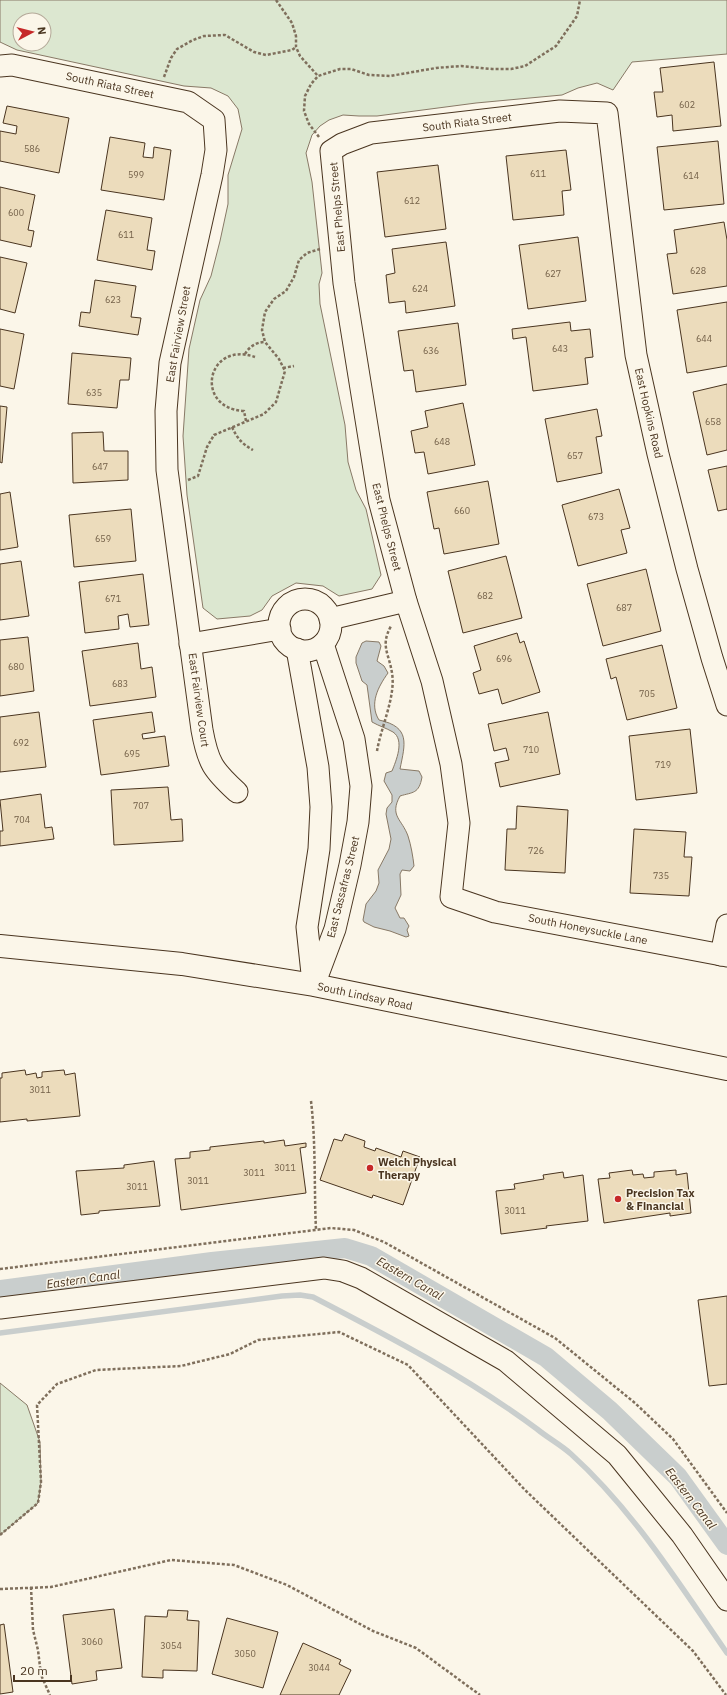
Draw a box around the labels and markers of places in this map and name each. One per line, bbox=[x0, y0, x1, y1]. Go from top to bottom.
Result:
place label: Welch Physical Therapy bbox=[378, 1155, 457, 1182]
marker: Welch Physical Therapy bbox=[365, 1163, 375, 1173]
place label: Precision Tax & Financial bbox=[626, 1186, 695, 1213]
marker: Precision Tax & Financial bbox=[613, 1194, 623, 1204]

